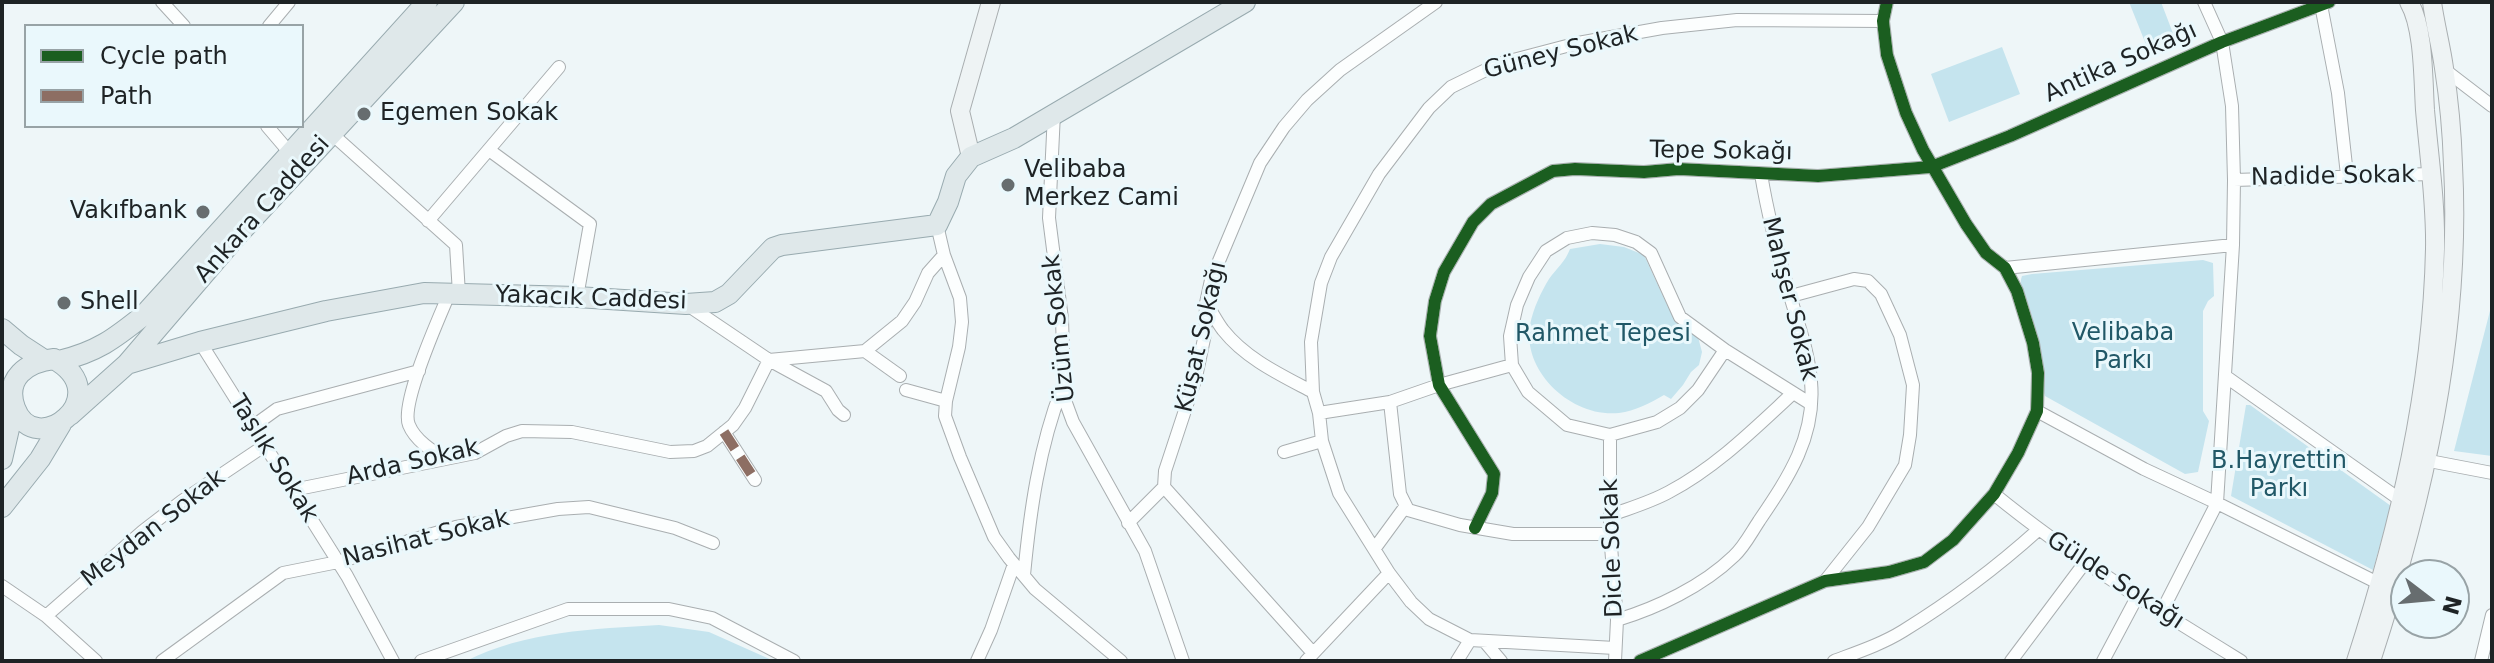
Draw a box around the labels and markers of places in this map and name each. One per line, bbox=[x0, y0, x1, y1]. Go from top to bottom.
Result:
place label: Egemen Sokak bbox=[380, 100, 558, 128]
marker: Egemen Sokak bbox=[355, 105, 373, 123]
place label: Velibaba Merkez Cami bbox=[1024, 157, 1179, 213]
marker: Velibaba Merkez Cami bbox=[999, 176, 1017, 194]
place label: Vakıfbank bbox=[70, 198, 187, 226]
marker: Vakıfbank bbox=[194, 203, 212, 221]
place label: Shell bbox=[80, 289, 139, 317]
marker: Shell bbox=[55, 294, 73, 312]

